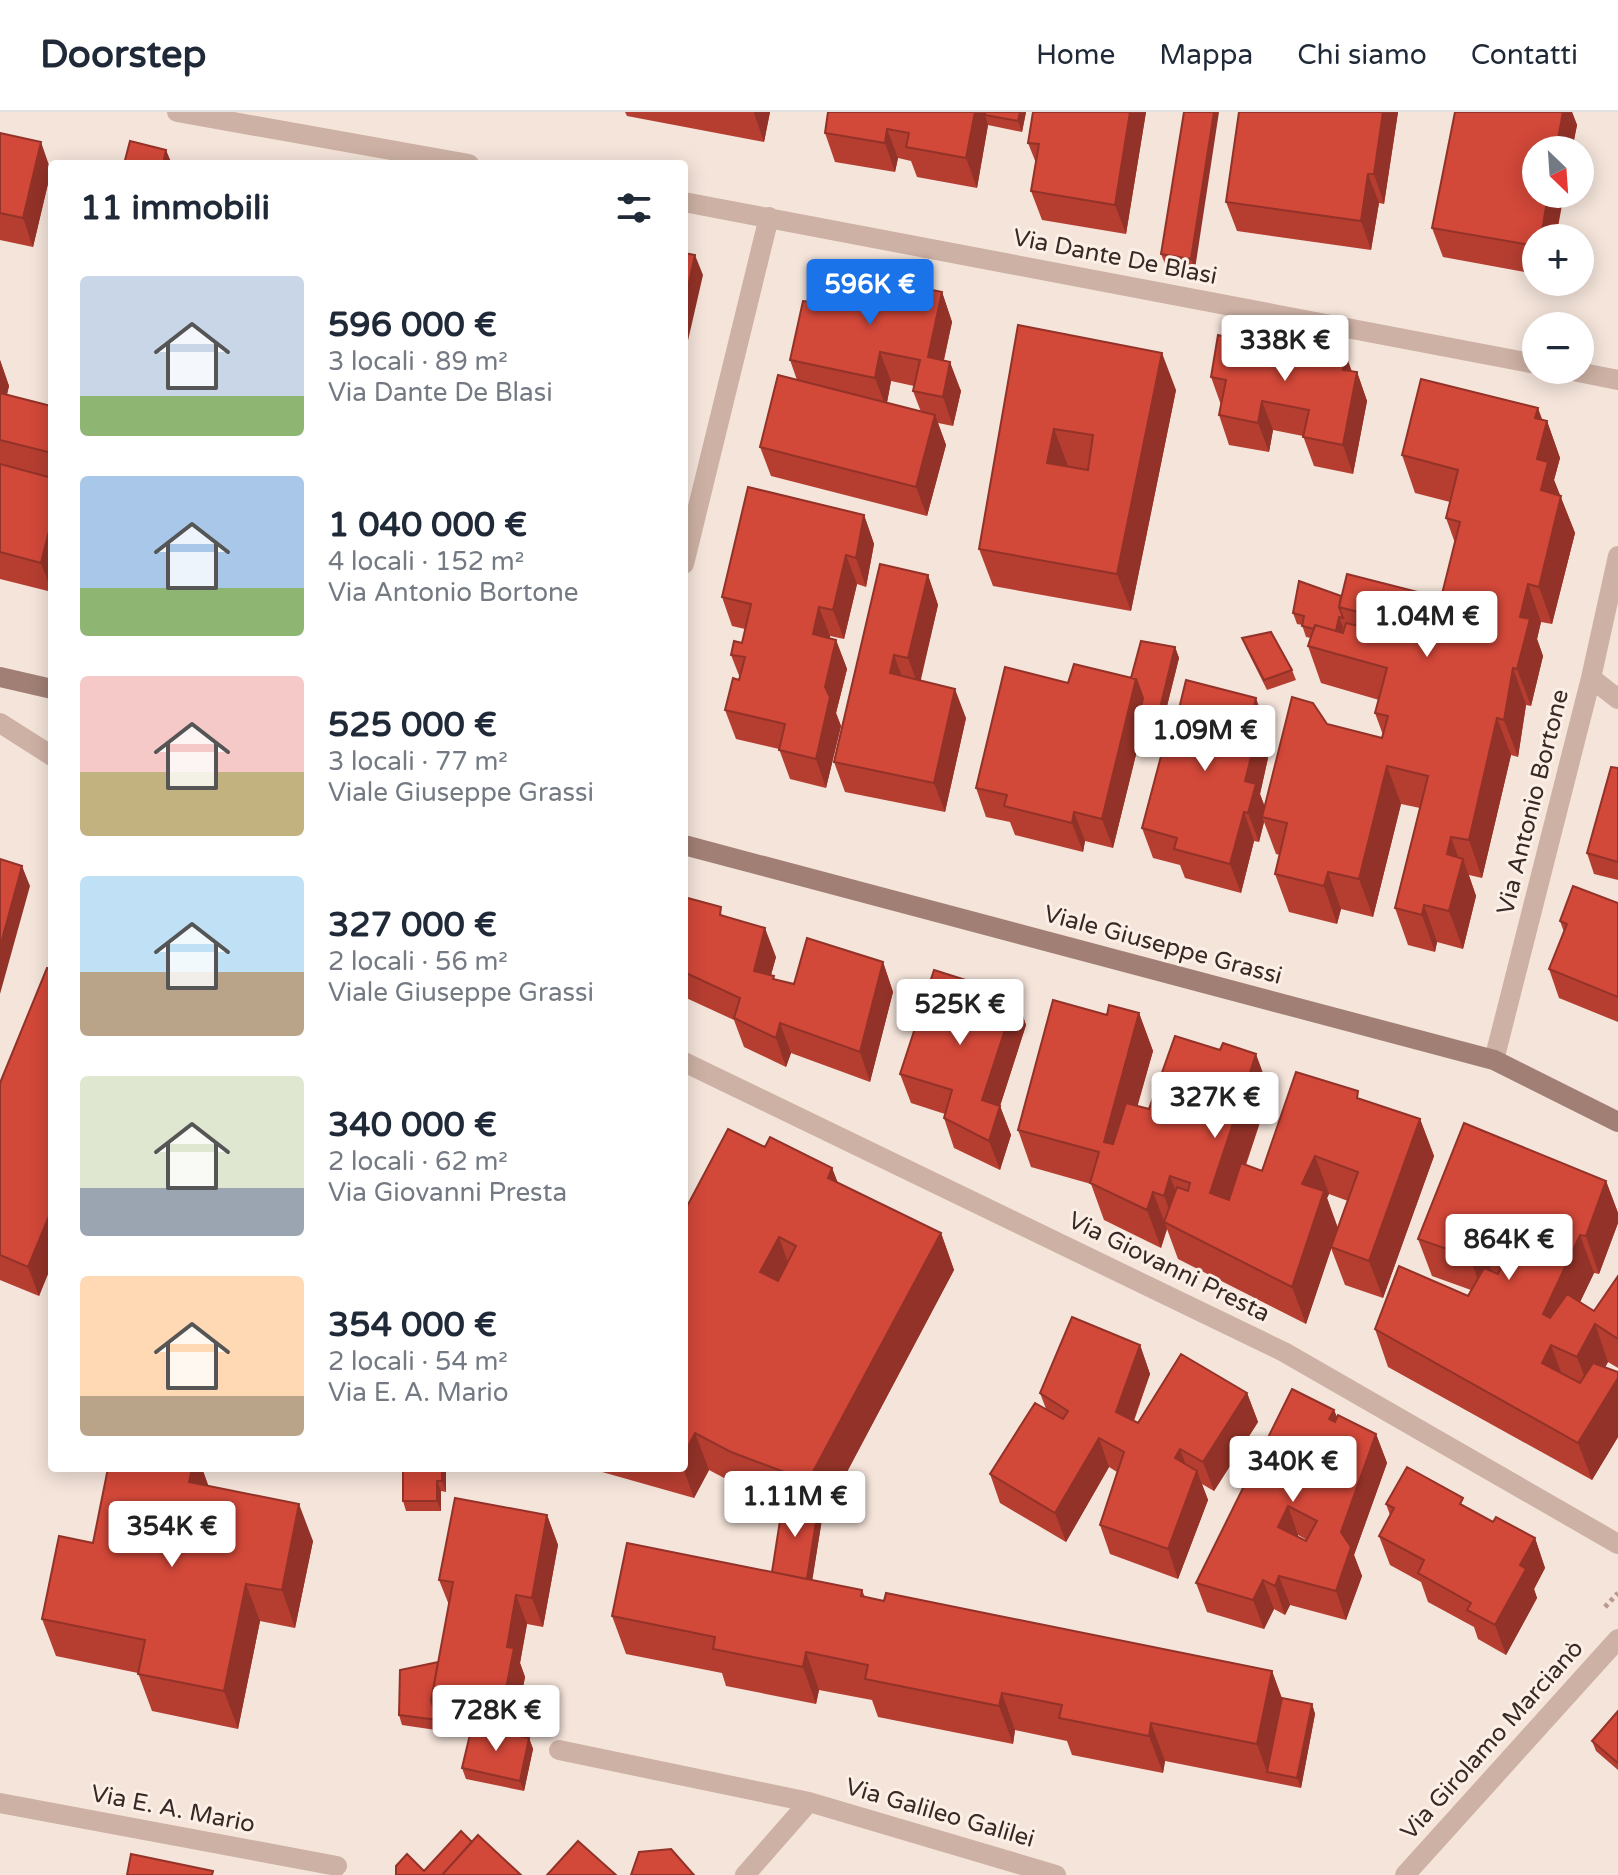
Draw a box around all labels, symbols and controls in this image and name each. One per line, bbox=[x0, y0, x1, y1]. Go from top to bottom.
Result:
text: Doorstep bbox=[40, 32, 206, 78]
text: Home bbox=[1036, 38, 1115, 72]
text: Mappa bbox=[1159, 38, 1253, 72]
text: Chi siamo bbox=[1297, 38, 1427, 72]
text: Contatti bbox=[1471, 38, 1578, 72]
north arrow bbox=[1522, 136, 1594, 208]
map controls bbox=[1522, 136, 1594, 384]
icon: filters bbox=[612, 186, 656, 230]
text: 11 immobili bbox=[80, 188, 270, 229]
street label: Via Dante De Blasi bbox=[1010, 223, 1220, 291]
button: + bbox=[1522, 224, 1594, 296]
pin: 596K € bbox=[805, 259, 935, 327]
text: 596K € bbox=[825, 269, 915, 300]
text: 596 000 € bbox=[328, 305, 497, 346]
icon: home bbox=[144, 308, 240, 404]
button: − bbox=[1522, 312, 1594, 384]
pin: 338K € bbox=[1220, 315, 1350, 383]
text: 338K € bbox=[1240, 325, 1330, 356]
text: 3 locali · 89 m² bbox=[328, 346, 508, 377]
text: Via Dante De Blasi bbox=[328, 377, 553, 408]
text: 1 040 000 € bbox=[328, 505, 527, 546]
icon: home bbox=[144, 508, 240, 604]
text: 4 locali · 152 m² bbox=[328, 546, 524, 577]
text: Via Antonio Bortone bbox=[328, 577, 579, 608]
pin: 1.04M € bbox=[1353, 591, 1501, 659]
text: 1.04M € bbox=[1374, 601, 1480, 632]
street label: Via Antonio Bortone bbox=[1491, 686, 1575, 918]
text: 525 000 € bbox=[328, 705, 497, 746]
pin: 1.09M € bbox=[1131, 705, 1279, 773]
icon: home bbox=[144, 708, 240, 804]
text: 1.09M € bbox=[1152, 715, 1258, 746]
text: 3 locali · 77 m² bbox=[328, 746, 508, 777]
text: Viale Giuseppe Grassi bbox=[328, 777, 594, 808]
street label: Viale Giuseppe Grassi bbox=[1041, 899, 1285, 991]
text: 327 000 € bbox=[328, 905, 497, 946]
icon: home bbox=[144, 908, 240, 1004]
text: 2 locali · 56 m² bbox=[328, 946, 508, 977]
text: Viale Giuseppe Grassi bbox=[328, 977, 594, 1008]
pin: 525K € bbox=[895, 979, 1025, 1047]
text: 525K € bbox=[915, 989, 1005, 1020]
pin: 327K € bbox=[1150, 1072, 1280, 1140]
text: 327K € bbox=[1170, 1082, 1260, 1113]
text: 340 000 € bbox=[328, 1105, 497, 1146]
icon: home bbox=[144, 1108, 240, 1204]
text: 2 locali · 62 m² bbox=[328, 1146, 508, 1177]
text: Via Giovanni Presta bbox=[328, 1177, 567, 1208]
street label: Via Giovanni Presta bbox=[1063, 1206, 1275, 1328]
pin: 864K € bbox=[1444, 1214, 1574, 1282]
text: 864K € bbox=[1464, 1224, 1554, 1255]
text: 354 000 € bbox=[328, 1305, 497, 1346]
icon: home bbox=[144, 1308, 240, 1404]
text: 2 locali · 54 m² bbox=[328, 1346, 508, 1377]
text: Via E. A. Mario bbox=[328, 1377, 509, 1408]
pin: 340K € bbox=[1228, 1436, 1358, 1504]
text: 340K € bbox=[1248, 1446, 1338, 1477]
pin: 1.11M € bbox=[721, 1471, 869, 1539]
text: 1.11M € bbox=[742, 1481, 848, 1512]
pin: 354K € bbox=[107, 1501, 237, 1569]
text: 354K € bbox=[127, 1511, 217, 1542]
street label: Via Girolamo Marcianò bbox=[1395, 1634, 1589, 1846]
pin: 728K € bbox=[431, 1685, 561, 1753]
text: 728K € bbox=[451, 1695, 541, 1726]
street label: Via Galileo Galilei bbox=[842, 1772, 1038, 1854]
street label: Via E. A. Mario bbox=[88, 1779, 258, 1839]

